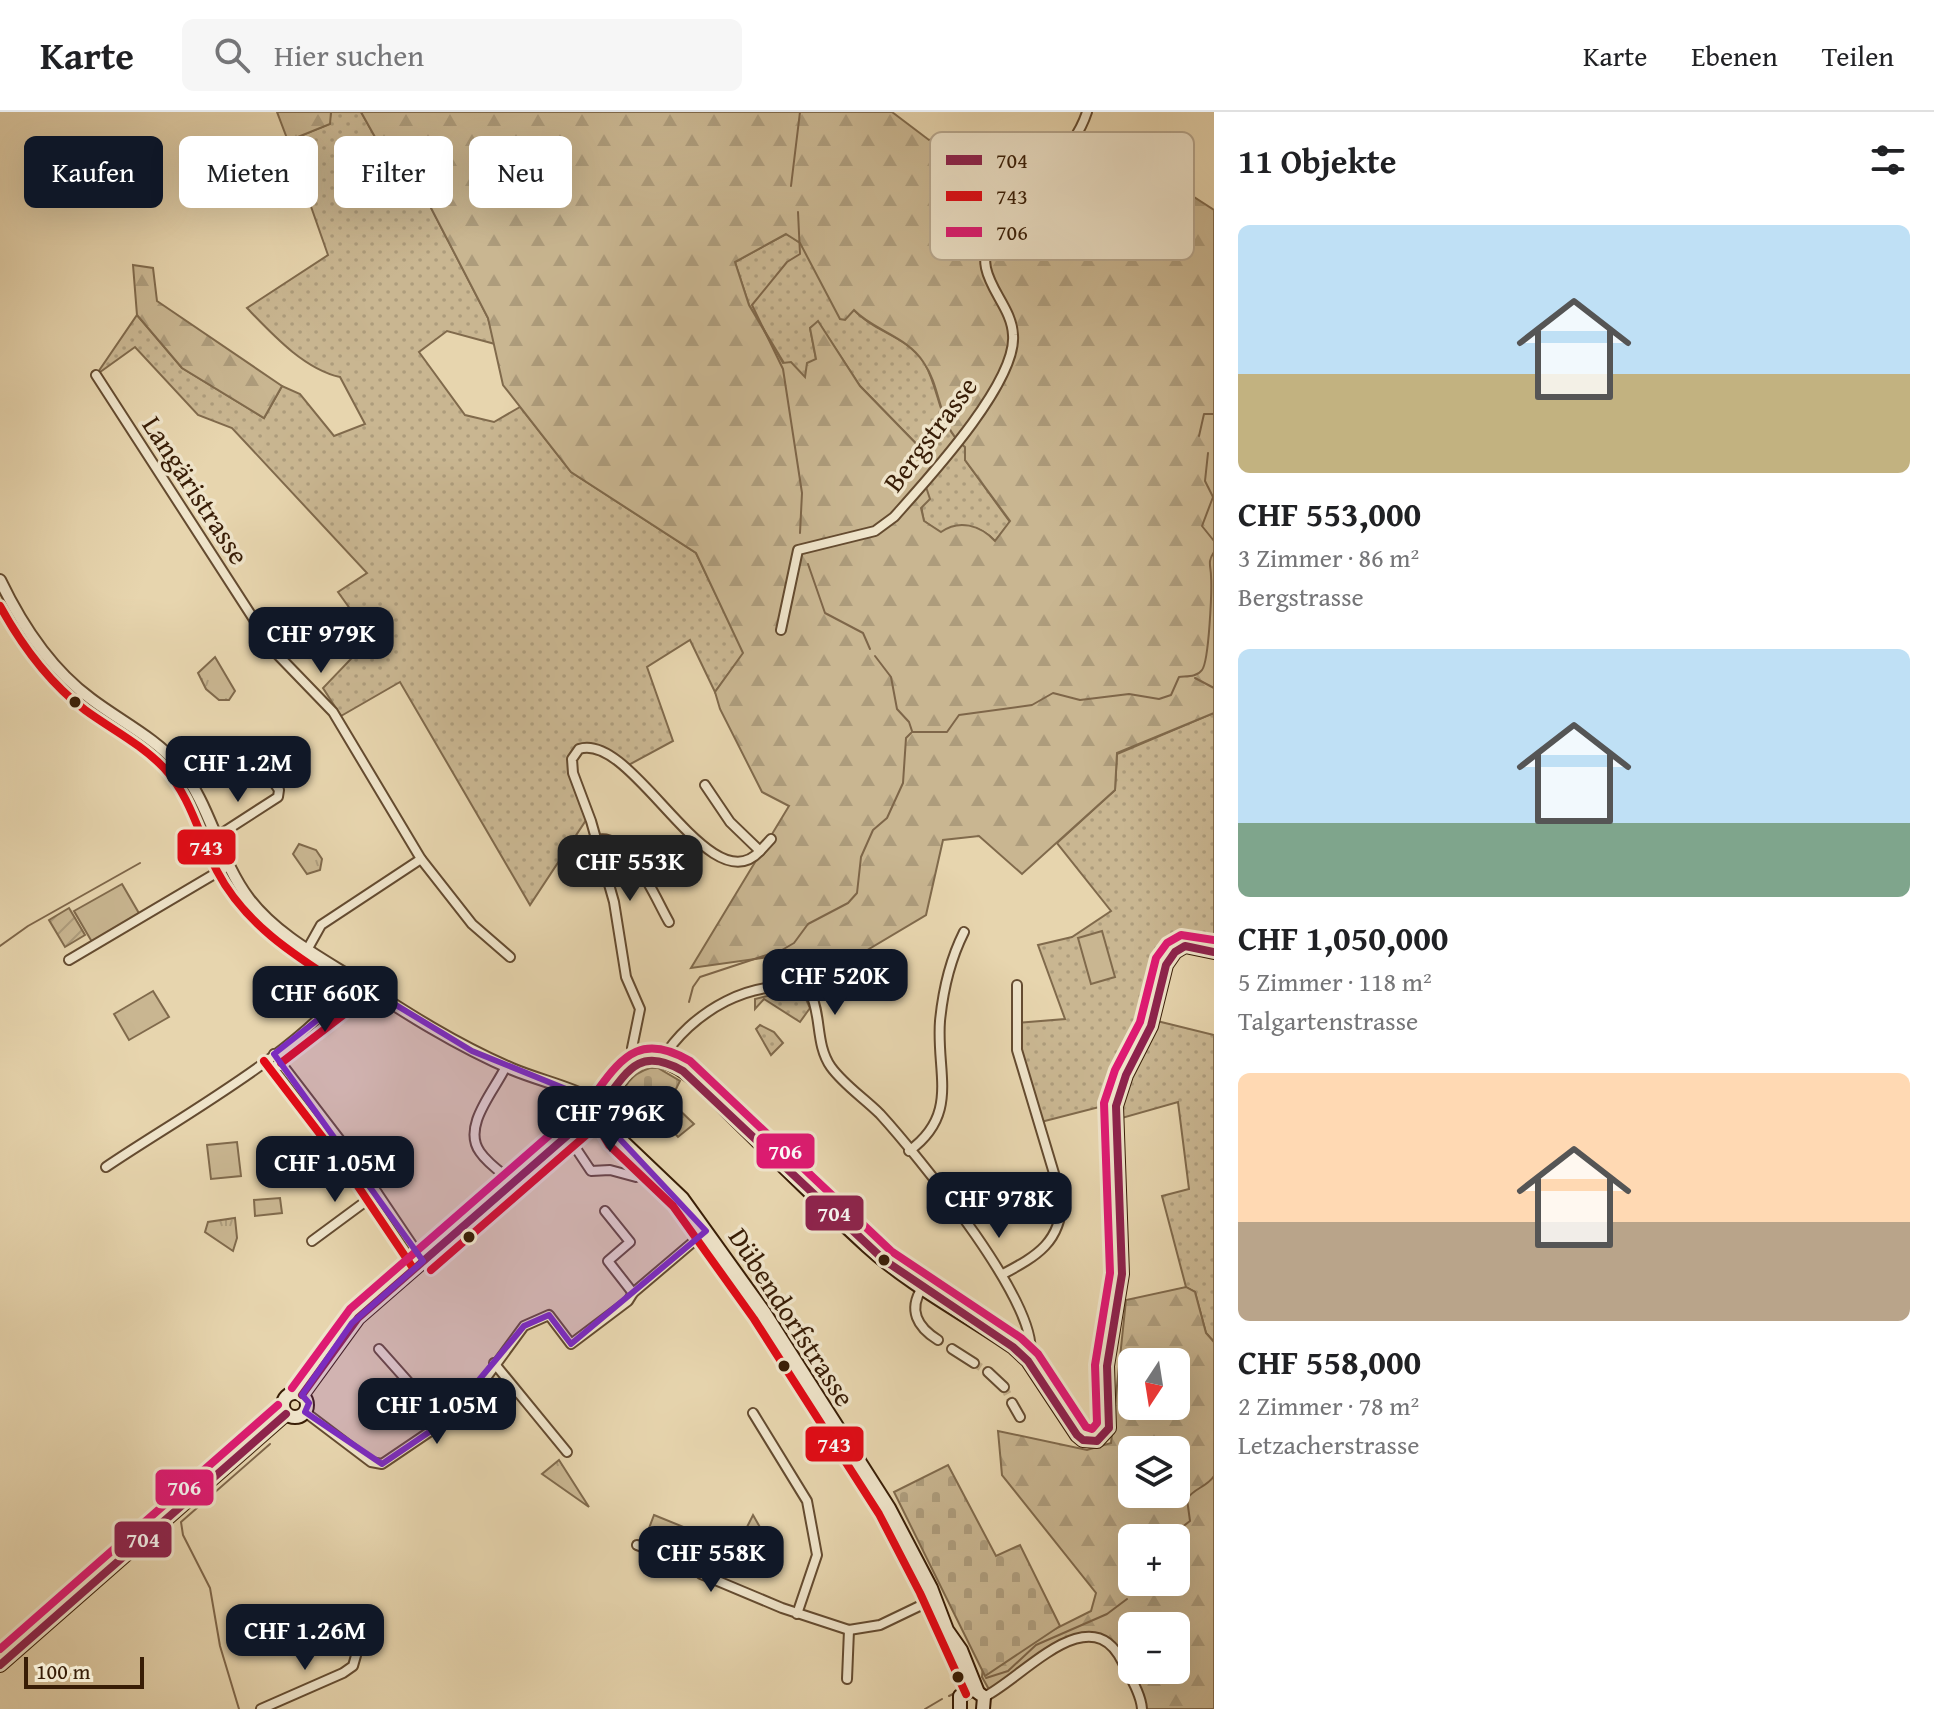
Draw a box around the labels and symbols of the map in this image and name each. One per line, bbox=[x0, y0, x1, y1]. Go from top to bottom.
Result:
legend bbox=[930, 132, 1194, 260]
text: 704 bbox=[996, 144, 1028, 176]
text: 743 bbox=[996, 180, 1028, 212]
text: 706 bbox=[996, 216, 1028, 248]
street label: Bergstrasse bbox=[872, 367, 987, 500]
street label: Langäristrasse bbox=[133, 407, 260, 572]
pin: CHF 979K bbox=[238, 607, 404, 675]
unlabelled marker bbox=[67, 694, 83, 710]
pin: CHF 1.2M bbox=[155, 736, 321, 804]
line badge: 743 bbox=[176, 828, 237, 866]
text: 743 bbox=[189, 831, 223, 863]
pin: CHF 553K bbox=[547, 835, 713, 903]
pin: CHF 520K bbox=[752, 949, 918, 1017]
pin: CHF 660K bbox=[242, 966, 408, 1034]
pin: CHF 796K bbox=[527, 1086, 693, 1154]
line badge: 706 bbox=[755, 1132, 816, 1170]
text: 706 bbox=[768, 1135, 802, 1167]
pin: CHF 1.05M bbox=[243, 1136, 427, 1204]
pin: CHF 978K bbox=[916, 1172, 1082, 1240]
line badge: 704 bbox=[804, 1194, 865, 1232]
text: 704 bbox=[817, 1197, 851, 1229]
street label: Dübendorfstrasse bbox=[719, 1219, 866, 1414]
unlabelled marker bbox=[461, 1229, 477, 1245]
unlabelled marker bbox=[876, 1252, 892, 1268]
north arrow bbox=[1118, 1348, 1190, 1420]
unlabelled marker bbox=[776, 1358, 792, 1374]
pin: CHF 1.05M bbox=[345, 1378, 529, 1446]
line badge: 743 bbox=[804, 1425, 865, 1463]
text: 743 bbox=[817, 1428, 851, 1460]
line badge: 706 bbox=[154, 1468, 215, 1507]
text: 706 bbox=[167, 1471, 201, 1503]
line badge: 704 bbox=[113, 1520, 173, 1559]
text: 704 bbox=[126, 1523, 160, 1555]
pin: CHF 558K bbox=[628, 1526, 794, 1594]
pin: CHF 1.26M bbox=[213, 1604, 397, 1672]
scale bar bbox=[24, 1653, 144, 1689]
unlabelled marker bbox=[950, 1669, 966, 1685]

